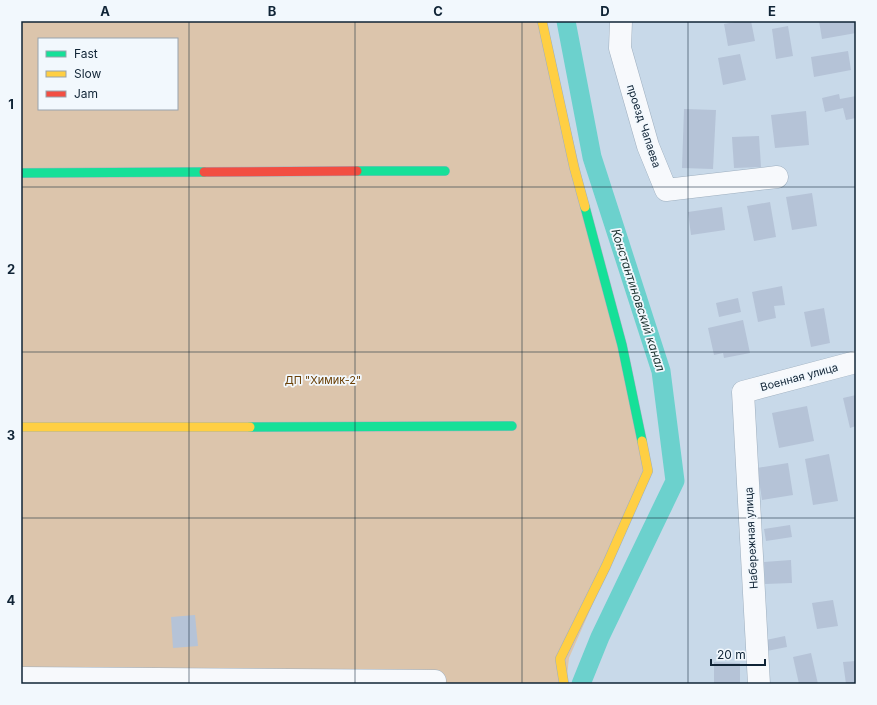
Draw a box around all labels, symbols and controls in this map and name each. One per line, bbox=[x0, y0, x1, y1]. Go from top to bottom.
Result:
text: A bbox=[100, 3, 110, 19]
text: B bbox=[268, 3, 277, 19]
text: C bbox=[433, 3, 443, 19]
text: D bbox=[600, 3, 610, 19]
text: E bbox=[768, 3, 776, 19]
legend bbox=[38, 38, 178, 110]
text: Fast bbox=[74, 46, 98, 61]
text: Slow bbox=[74, 66, 102, 81]
street label: проезд Чапаева bbox=[624, 82, 664, 170]
text: Jam bbox=[74, 86, 98, 101]
text: 1 bbox=[8, 96, 14, 112]
water label: Константиновский канал bbox=[608, 227, 669, 373]
text: 2 bbox=[7, 261, 15, 277]
street label: Военная улица bbox=[759, 360, 839, 394]
park label: ДП "Химик-2" bbox=[285, 373, 361, 387]
text: 3 bbox=[7, 427, 15, 443]
street label: Набережная улица bbox=[741, 487, 761, 589]
text: 4 bbox=[7, 592, 16, 608]
scale bar bbox=[711, 641, 765, 667]
text: 20 m bbox=[717, 647, 746, 662]

